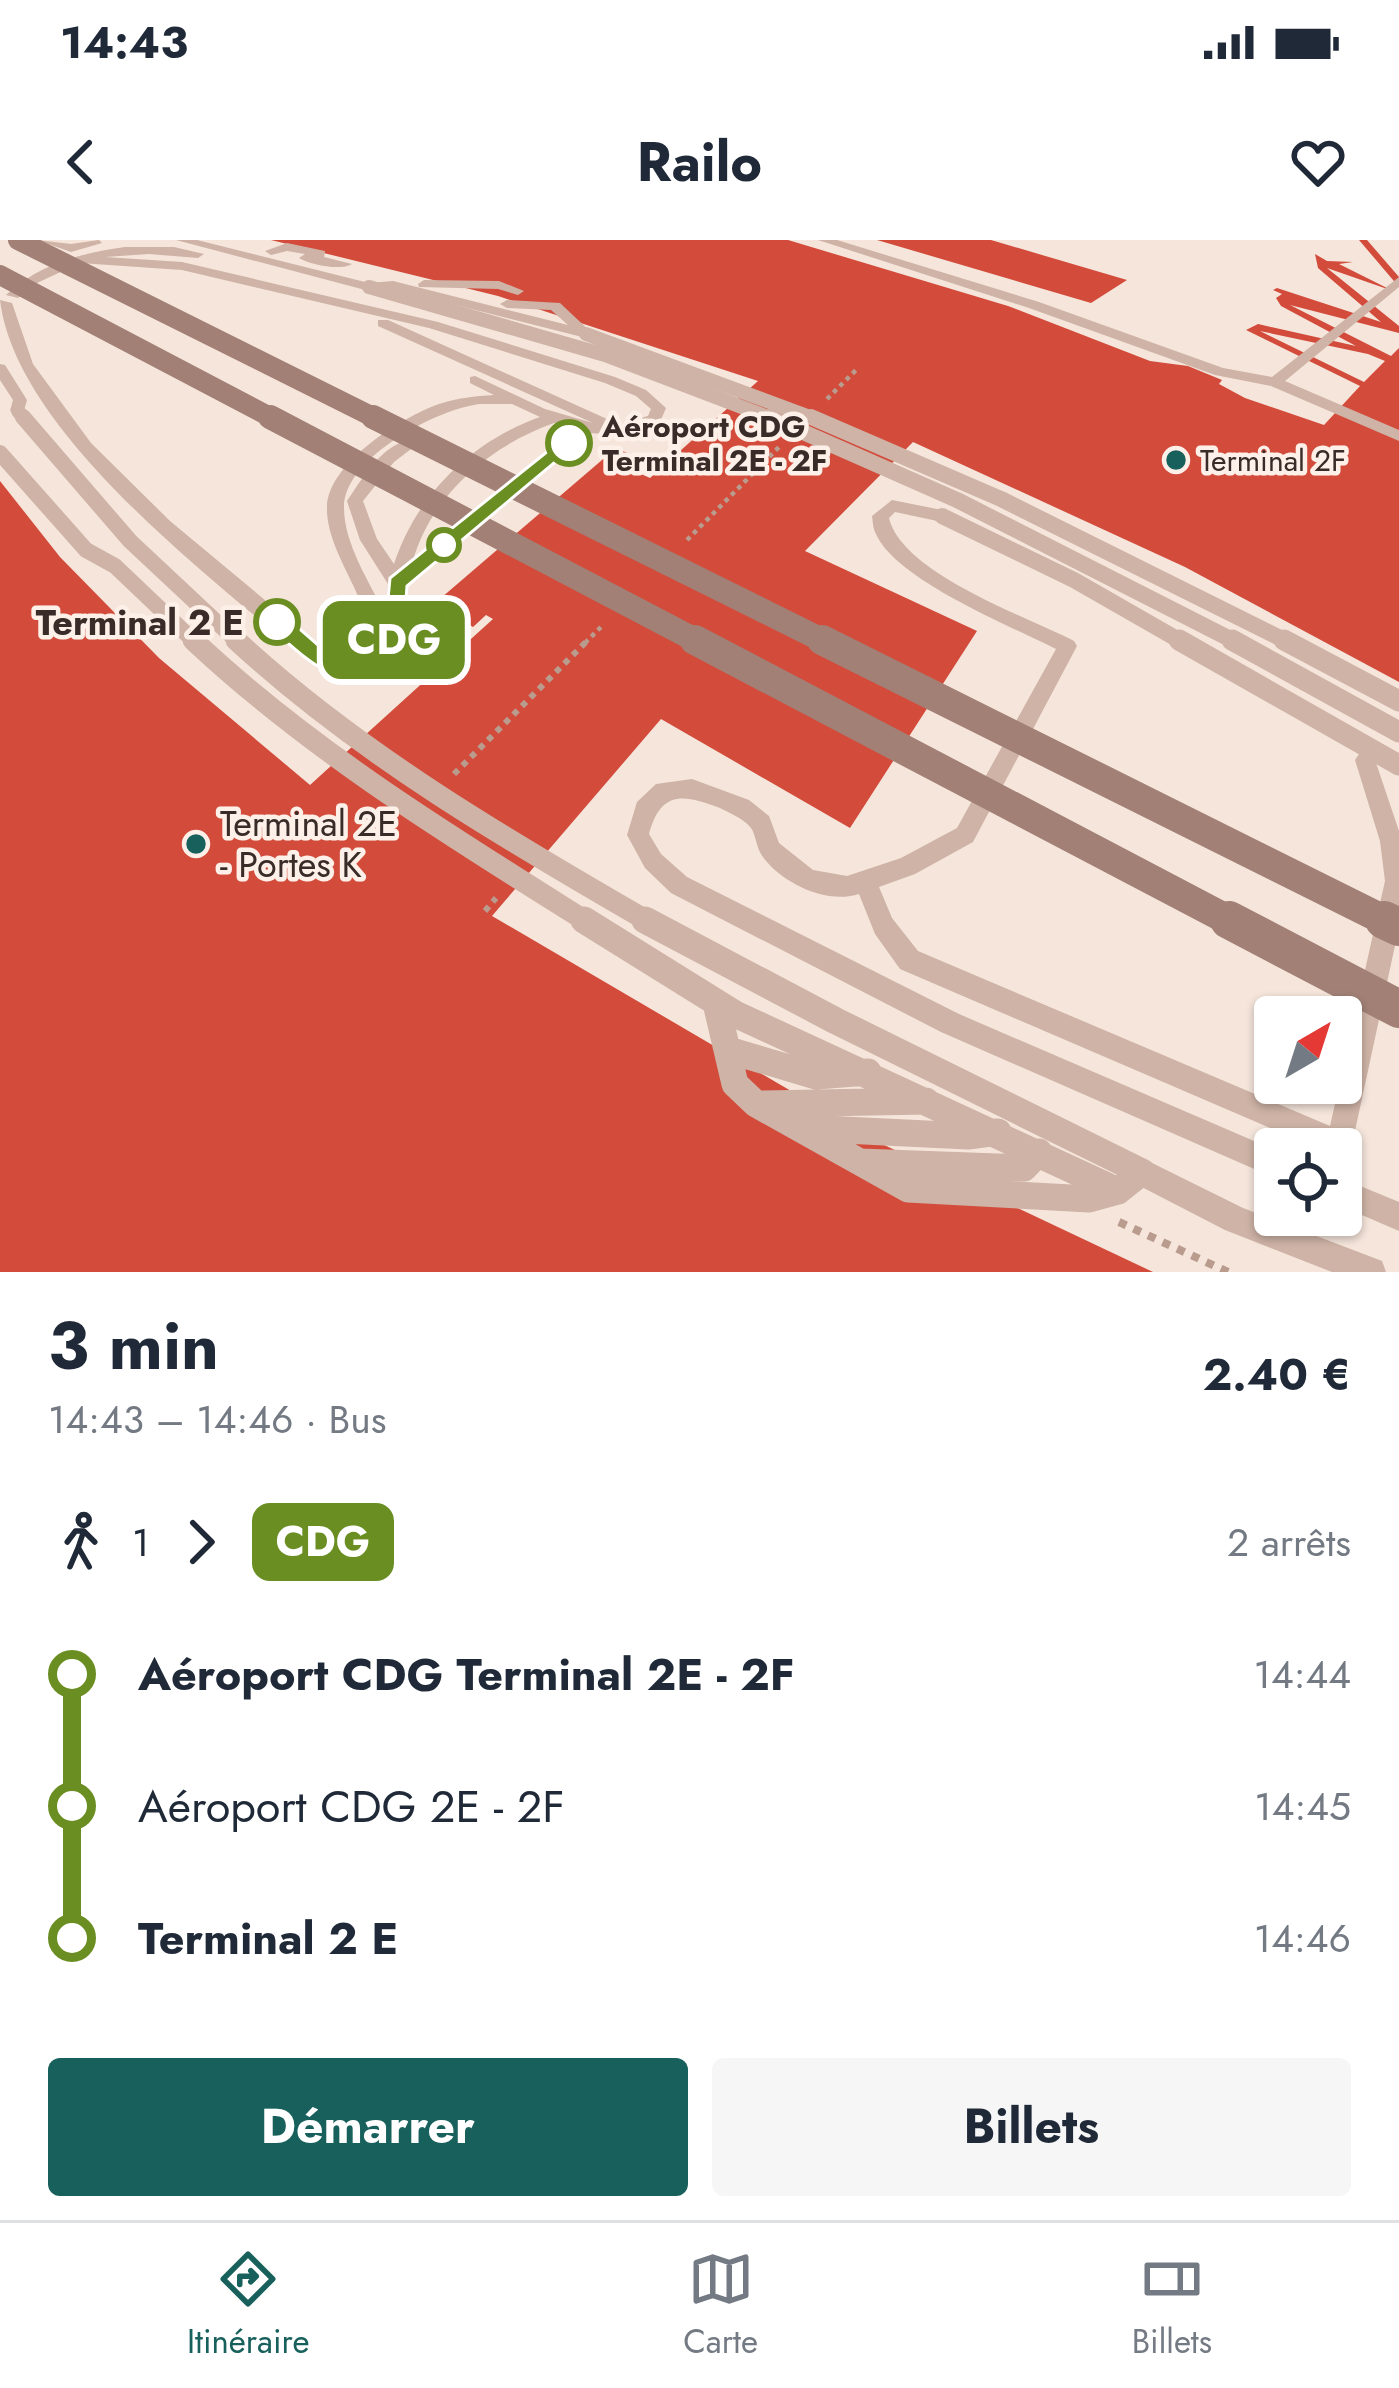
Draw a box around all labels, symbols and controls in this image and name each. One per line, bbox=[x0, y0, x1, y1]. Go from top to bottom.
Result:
text: 14:43 bbox=[60, 10, 188, 75]
text: Railo bbox=[637, 123, 762, 201]
icon: back bbox=[48, 129, 114, 195]
icon: heart bbox=[1285, 129, 1351, 195]
place label: Aéroport CDG Terminal 2E - 2F bbox=[601, 405, 827, 482]
marker: Aéroport CDG Terminal 2E - 2F bbox=[547, 421, 591, 465]
place label: Terminal 2F bbox=[1200, 439, 1346, 482]
marker: Terminal 2F bbox=[1163, 447, 1189, 473]
unlabelled marker bbox=[428, 529, 460, 561]
place label: Terminal 2 E bbox=[36, 596, 244, 648]
marker: Terminal 2 E bbox=[255, 600, 299, 644]
line badge: CDG bbox=[325, 601, 463, 679]
text: CDG bbox=[347, 609, 441, 670]
place label: Terminal 2E - Portes K bbox=[220, 797, 397, 890]
marker: Terminal 2E - Portes K bbox=[183, 831, 209, 857]
north arrow bbox=[1254, 996, 1362, 1104]
map controls bbox=[1254, 996, 1362, 1236]
button: locate bbox=[1254, 1128, 1362, 1236]
text: 3 min bbox=[48, 1298, 219, 1394]
text: 2.40 € bbox=[1203, 1342, 1351, 1407]
text: 14:43 – 14:46 · Bus bbox=[48, 1391, 387, 1448]
icon: walk bbox=[48, 1509, 114, 1575]
icon: forward bbox=[168, 1509, 234, 1575]
text: CDG bbox=[276, 1511, 370, 1572]
text: 1 bbox=[132, 1514, 150, 1571]
text: 2 arrêts bbox=[1227, 1514, 1351, 1571]
text: Aéroport CDG Terminal 2E - 2F bbox=[138, 1642, 795, 1707]
text: 14:44 bbox=[1254, 1646, 1351, 1703]
text: Aéroport CDG 2E - 2F bbox=[138, 1774, 565, 1839]
text: 14:45 bbox=[1254, 1778, 1351, 1835]
text: Terminal 2 E bbox=[138, 1906, 398, 1971]
text: 14:46 bbox=[1254, 1910, 1351, 1967]
button: Démarrer bbox=[48, 2058, 688, 2196]
button: Billets bbox=[712, 2058, 1351, 2196]
tab: Itinéraire bbox=[187, 2246, 309, 2365]
tab: Carte bbox=[683, 2246, 758, 2365]
tab: Billets bbox=[1132, 2246, 1212, 2365]

